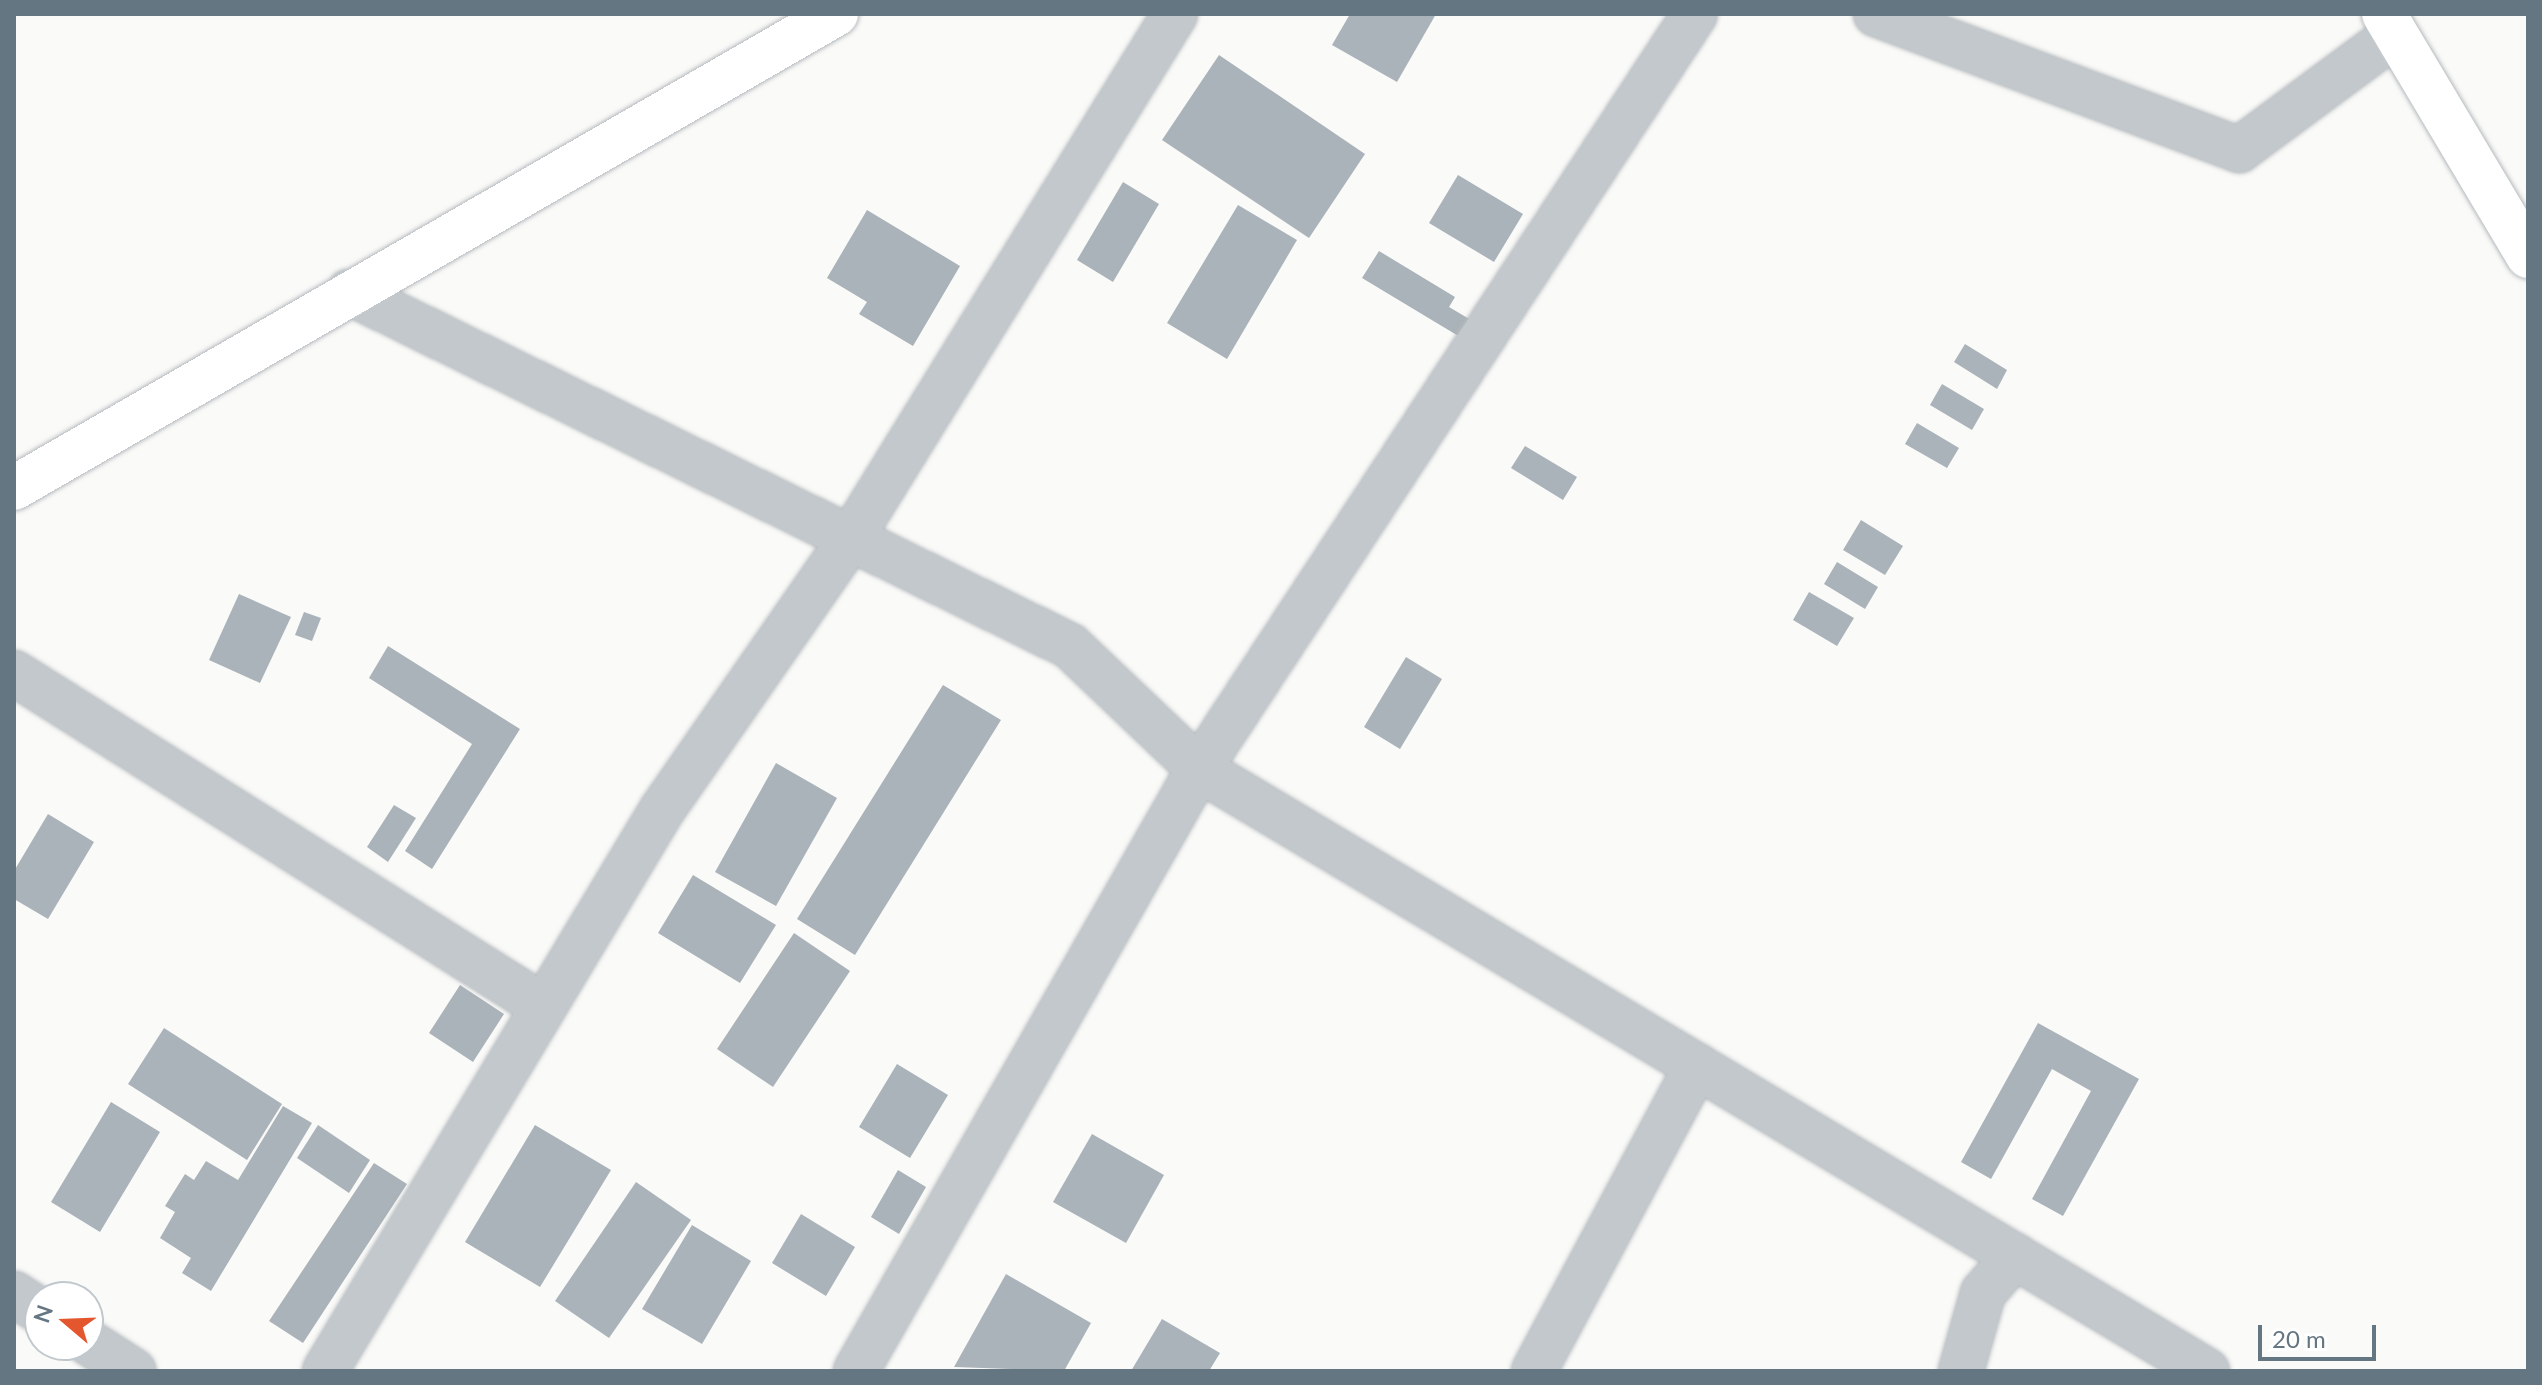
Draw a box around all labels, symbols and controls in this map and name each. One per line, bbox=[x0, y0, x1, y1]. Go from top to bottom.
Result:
north arrow bbox=[24, 1281, 104, 1361]
text: N bbox=[27, 1301, 58, 1326]
scale bar bbox=[2262, 1309, 2380, 1359]
text: 20 m bbox=[2272, 1324, 2326, 1353]

